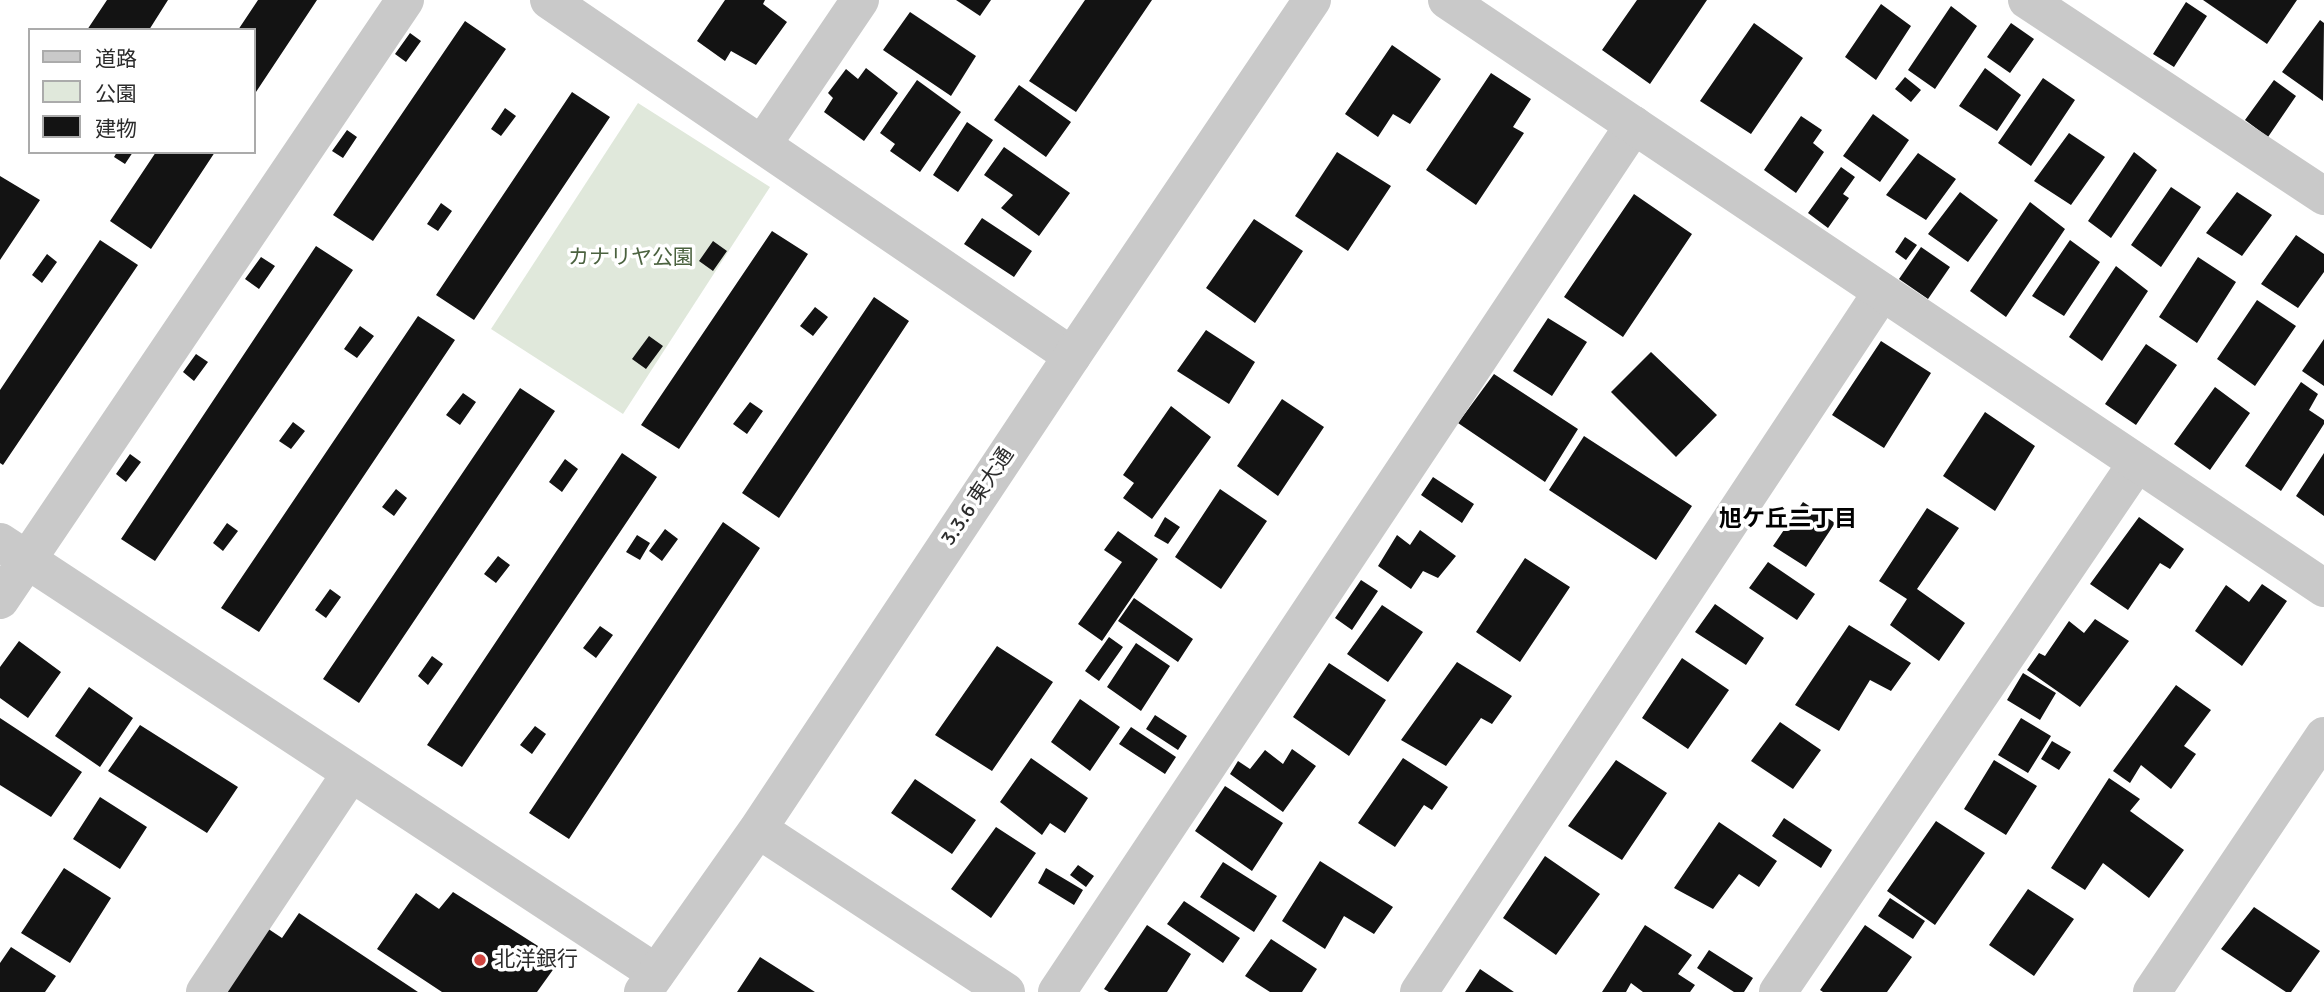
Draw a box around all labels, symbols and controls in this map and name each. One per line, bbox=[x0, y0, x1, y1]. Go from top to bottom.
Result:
legend bbox=[28, 28, 256, 154]
text: 道路 bbox=[95, 46, 137, 72]
text: 公園 bbox=[95, 81, 137, 107]
text: 建物 bbox=[95, 116, 137, 142]
park label: カナリヤ公園 bbox=[568, 245, 694, 271]
street label: 3.3.6 東大通 bbox=[936, 443, 1020, 551]
district label: 旭ケ丘二丁目 bbox=[1719, 506, 1857, 534]
place label: 北洋銀行 bbox=[494, 947, 578, 973]
marker: 北洋銀行 bbox=[472, 952, 488, 968]

